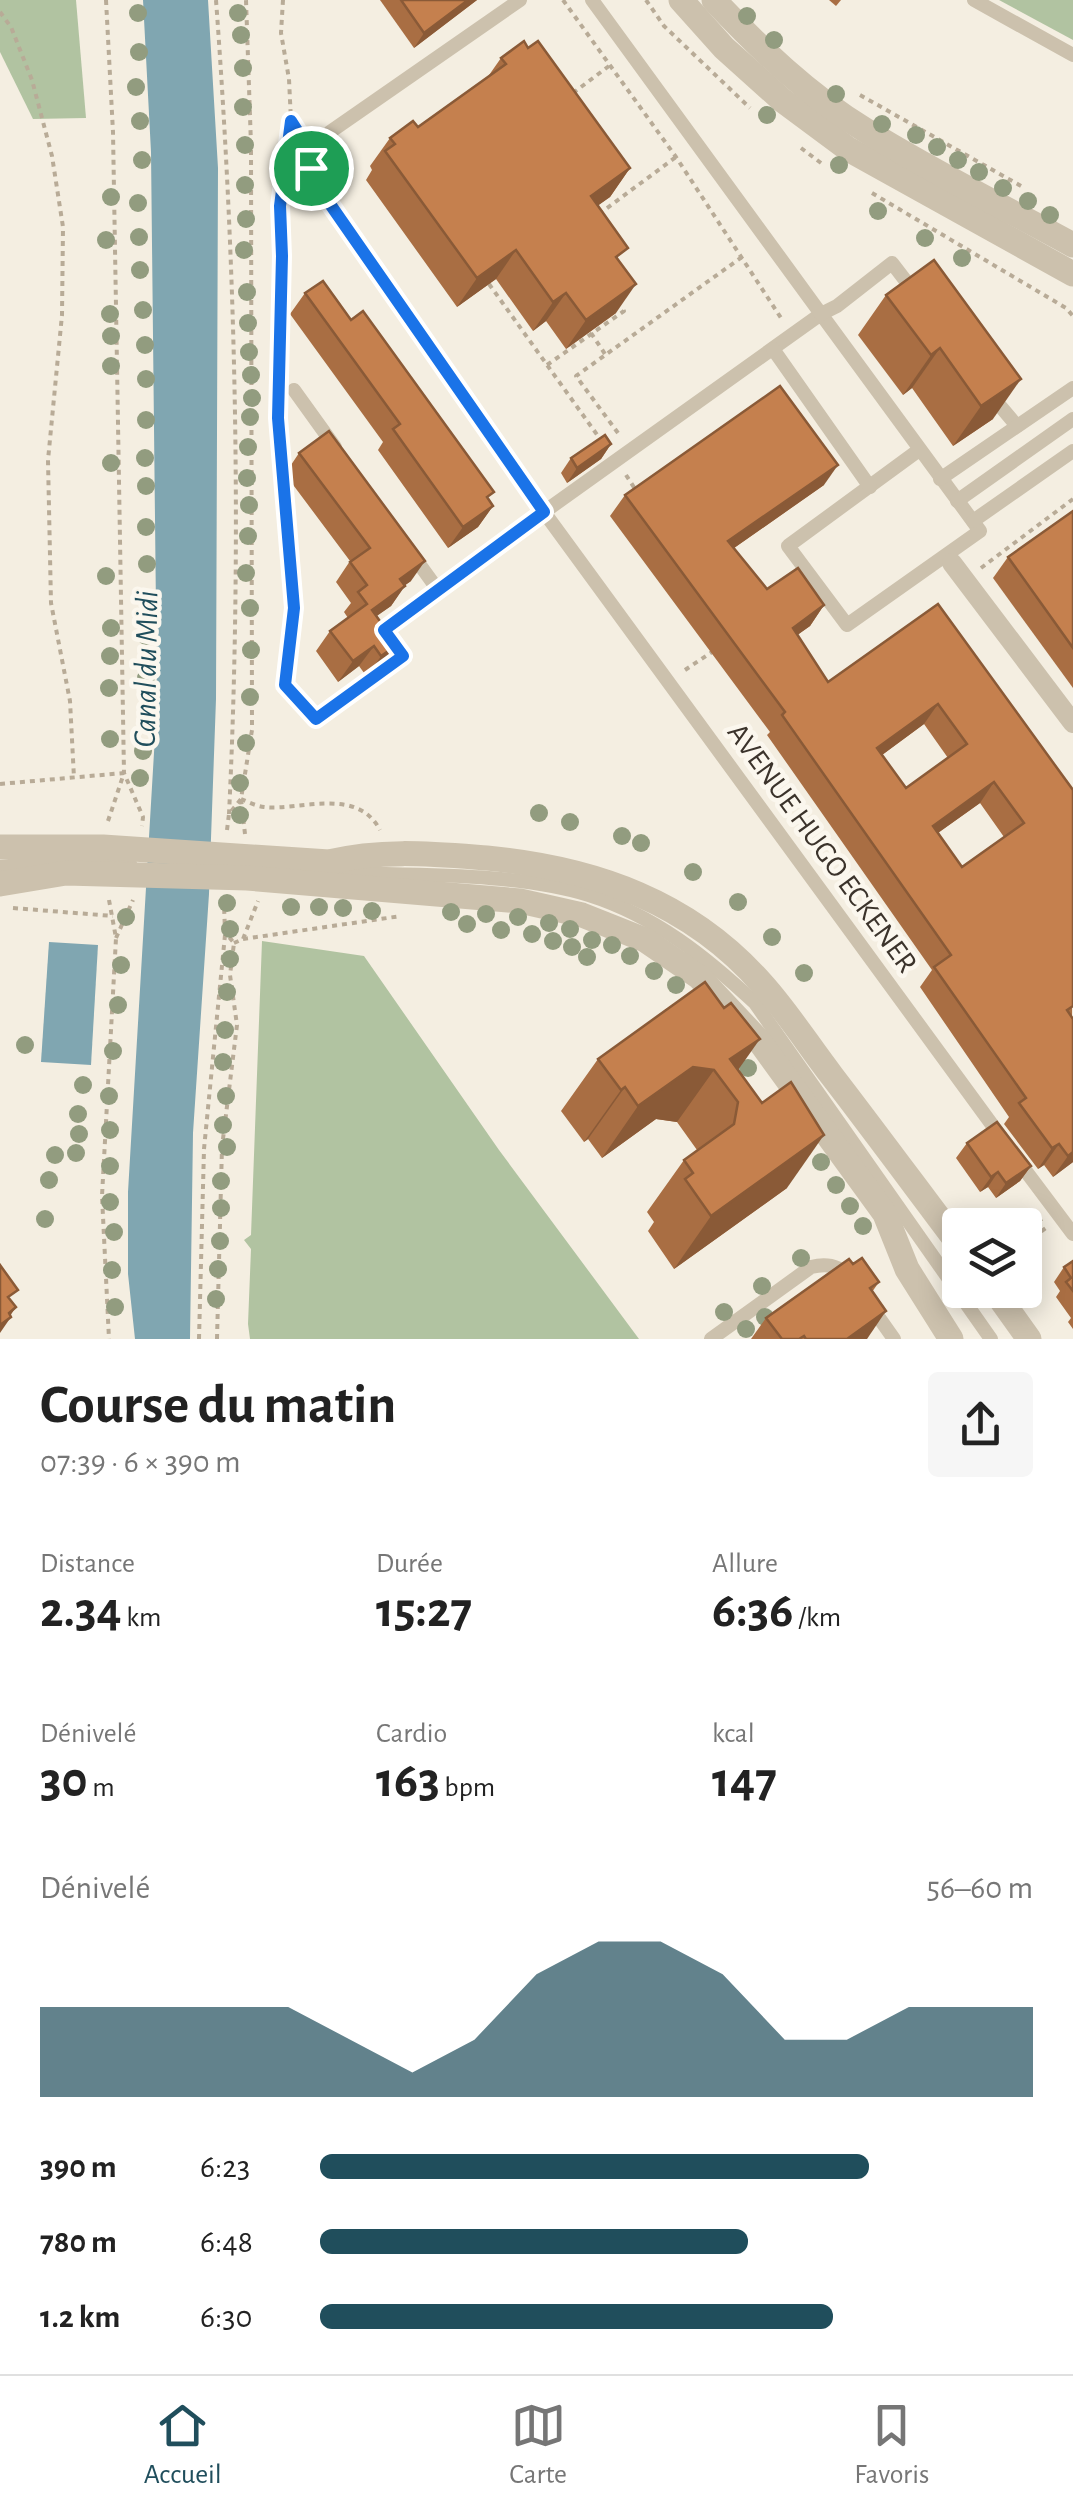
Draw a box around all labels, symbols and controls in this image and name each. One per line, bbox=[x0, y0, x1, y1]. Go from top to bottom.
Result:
pin bbox=[269, 126, 354, 211]
icon: arrive bbox=[284, 141, 339, 196]
water label: Canal du Midi bbox=[129, 590, 163, 748]
street label: AVENUE HUGO ECKENER bbox=[722, 718, 922, 978]
map controls bbox=[942, 1208, 1042, 1308]
button: layers bbox=[942, 1208, 1042, 1308]
button: share bbox=[928, 1372, 1033, 1477]
text: Course du matin bbox=[40, 1378, 396, 1433]
text: 07:39 · 6 × 390 m bbox=[40, 1446, 241, 1478]
text: Distance bbox=[40, 1550, 135, 1578]
text: Durée bbox=[376, 1550, 443, 1578]
text: Allure bbox=[712, 1550, 778, 1578]
text: 2.34 bbox=[40, 1586, 122, 1636]
text: 15:27 bbox=[376, 1586, 472, 1636]
text: 6:36 bbox=[712, 1586, 793, 1636]
text: km bbox=[122, 1604, 162, 1632]
text: /km bbox=[793, 1604, 841, 1632]
text: Dénivelé bbox=[40, 1720, 136, 1748]
text: Cardio bbox=[376, 1720, 447, 1748]
text: kcal bbox=[712, 1720, 755, 1748]
text: 30 bbox=[40, 1756, 88, 1806]
text: 163 bbox=[376, 1756, 440, 1806]
text: 147 bbox=[712, 1756, 777, 1806]
text: m bbox=[88, 1774, 115, 1802]
text: bpm bbox=[440, 1774, 495, 1802]
text: Dénivelé bbox=[40, 1872, 150, 1904]
text: 56–60 m bbox=[927, 1872, 1033, 1904]
text: 390 m bbox=[40, 2151, 117, 2183]
text: 6:23 bbox=[200, 2151, 250, 2183]
text: 780 m bbox=[40, 2226, 117, 2258]
text: 6:48 bbox=[200, 2226, 253, 2258]
text: 1.2 km bbox=[40, 2301, 120, 2333]
text: 6:30 bbox=[200, 2301, 252, 2333]
tab: Accueil bbox=[144, 2398, 222, 2492]
tab: Carte bbox=[509, 2398, 567, 2492]
tab: Favoris bbox=[854, 2398, 929, 2492]

